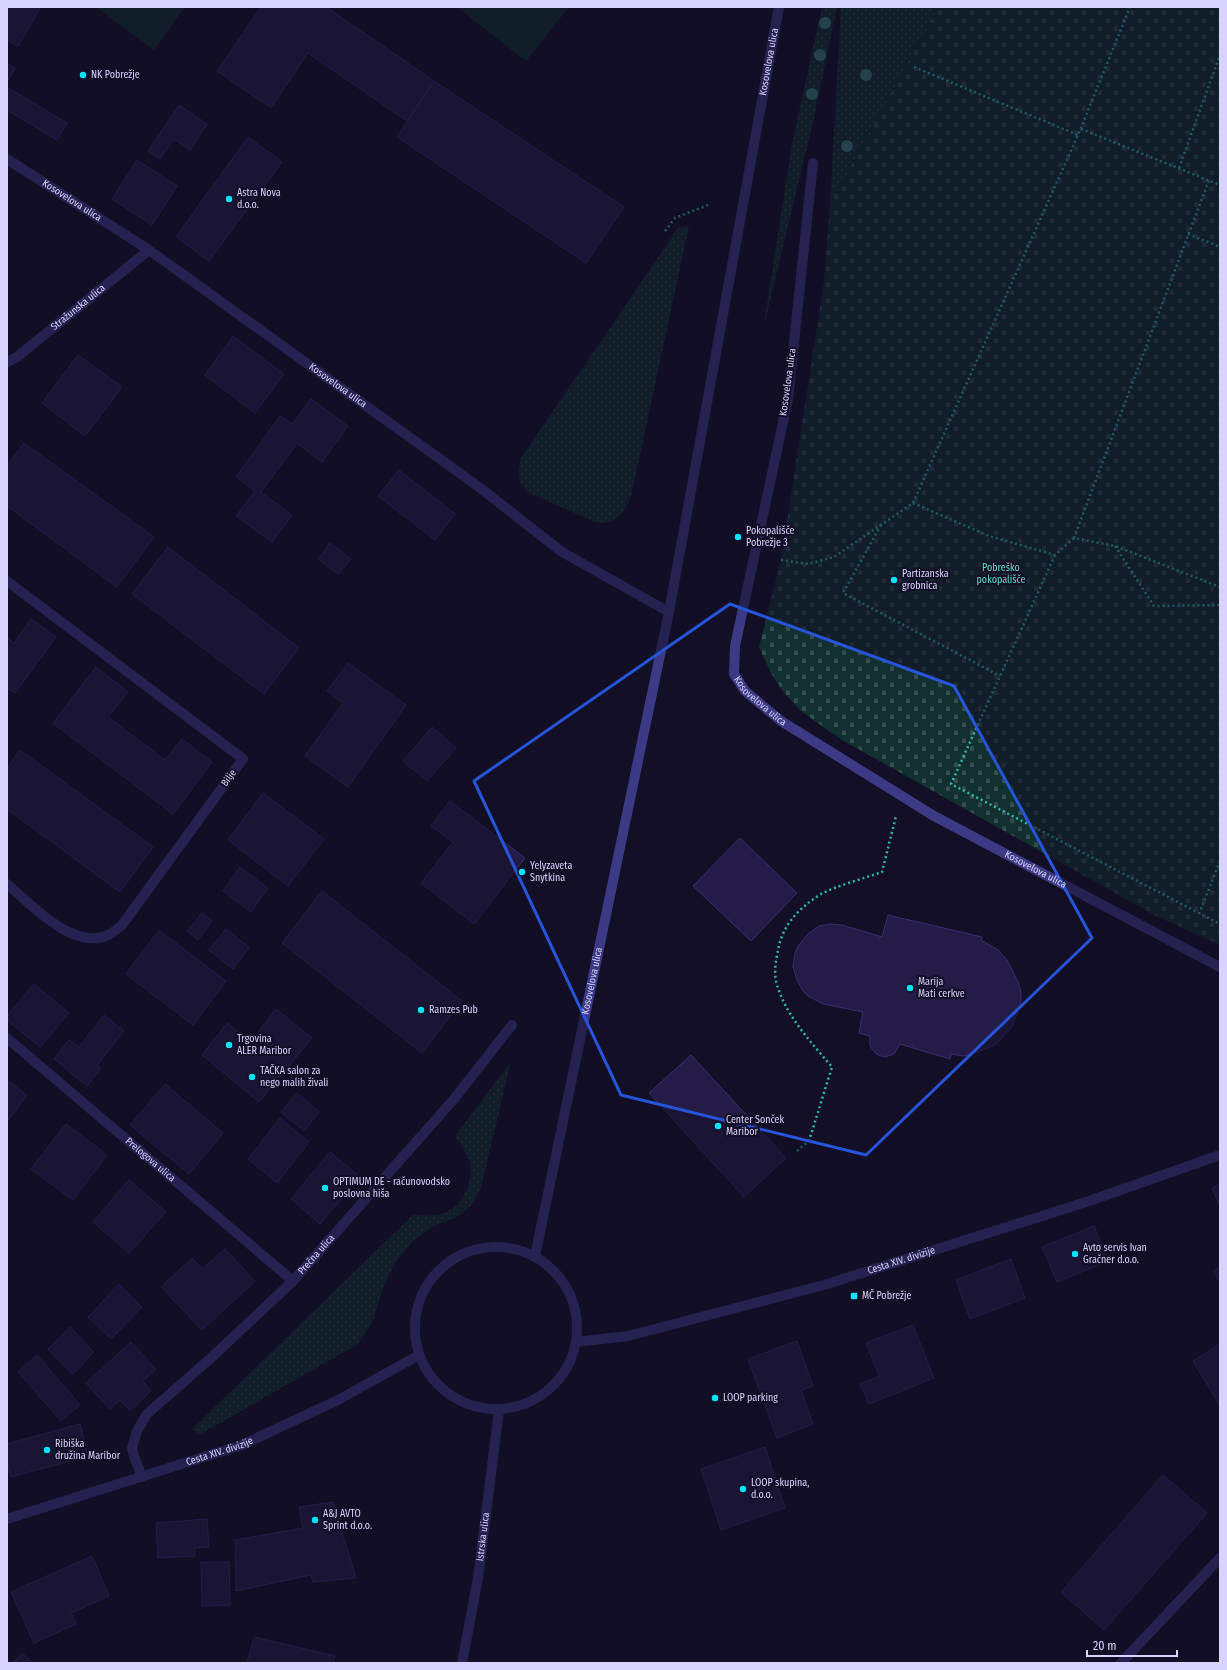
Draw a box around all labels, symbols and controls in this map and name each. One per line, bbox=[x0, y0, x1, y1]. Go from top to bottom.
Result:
street label: Kosovelova ulica bbox=[757, 27, 781, 96]
place label: NK Pobrežje bbox=[91, 69, 140, 81]
marker: NK Pobrežje bbox=[78, 70, 88, 80]
street label: Kosovelova ulica bbox=[40, 177, 104, 224]
place label: Astra Nova d.o.o. bbox=[237, 187, 281, 211]
marker: Astra Nova d.o.o. bbox=[224, 194, 234, 204]
street label: Stražunska ulica bbox=[49, 282, 108, 333]
street label: Kosovelova ulica bbox=[777, 347, 799, 417]
street label: Kosovelova ulica bbox=[307, 361, 369, 410]
place label: Pokopališče Pobrežje 3 bbox=[746, 525, 795, 549]
marker: Pokopališče Pobrežje 3 bbox=[733, 532, 743, 542]
park label: Pobreško pokopališče bbox=[977, 562, 1026, 586]
place label: Partizanska grobnica bbox=[902, 568, 949, 592]
marker: Partizanska grobnica bbox=[889, 575, 899, 585]
street label: Kosovelova ulica bbox=[731, 674, 789, 729]
street label: Bilje bbox=[219, 767, 239, 789]
street label: Kosovelova ulica bbox=[1003, 848, 1069, 891]
place label: Yelyzaveta Snytkina bbox=[530, 860, 572, 884]
marker: Yelyzaveta Snytkina bbox=[517, 867, 527, 877]
street label: Kosovelova ulica bbox=[579, 946, 605, 1016]
place label: Marija Mati cerkve bbox=[918, 976, 965, 1000]
marker: Marija Mati cerkve bbox=[905, 983, 915, 993]
place label: Ramzes Pub bbox=[429, 1004, 478, 1016]
marker: Ramzes Pub bbox=[416, 1005, 426, 1015]
place label: Trgovina ALER Maribor bbox=[237, 1033, 292, 1057]
marker: Trgovina ALER Maribor bbox=[224, 1040, 234, 1050]
place label: TAČKA salon za nego malih živali bbox=[260, 1063, 328, 1089]
marker: TAČKA salon za nego malih živali bbox=[247, 1072, 257, 1082]
place label: Center Sonček Maribor bbox=[726, 1114, 785, 1138]
marker: Center Sonček Maribor bbox=[713, 1121, 723, 1131]
street label: Prelogova ulica bbox=[123, 1135, 178, 1184]
place label: OPTIMUM DE - računovodsko poslovna hiša bbox=[333, 1176, 450, 1200]
marker: OPTIMUM DE - računovodsko poslovna hiša bbox=[320, 1183, 330, 1193]
street label: Prečna ulica bbox=[295, 1232, 337, 1277]
place label: Avto servis Ivan Gračner d.o.o. bbox=[1083, 1242, 1147, 1266]
street label: Cesta XIV. divizije bbox=[866, 1244, 937, 1277]
marker: Avto servis Ivan Gračner d.o.o. bbox=[1070, 1249, 1080, 1259]
place label: MČ Pobrežje bbox=[862, 1288, 911, 1302]
marker: MČ Pobrežje bbox=[849, 1291, 859, 1301]
place label: LOOP parking bbox=[723, 1392, 778, 1404]
marker: LOOP parking bbox=[710, 1393, 720, 1403]
street label: Cesta XIV. divizije bbox=[184, 1435, 255, 1468]
place label: Ribiška družina Maribor bbox=[55, 1438, 121, 1462]
marker: Ribiška družina Maribor bbox=[42, 1445, 52, 1455]
place label: LOOP skupina, d.o.o. bbox=[751, 1477, 809, 1501]
marker: LOOP skupina, d.o.o. bbox=[738, 1484, 748, 1494]
place label: A&J AVTO Sprint d.o.o. bbox=[323, 1508, 372, 1532]
street label: Istrska ulica bbox=[474, 1512, 492, 1562]
marker: A&J AVTO Sprint d.o.o. bbox=[310, 1515, 320, 1525]
scale bar bbox=[1087, 1632, 1177, 1658]
text: 20 m bbox=[1093, 1639, 1117, 1653]

